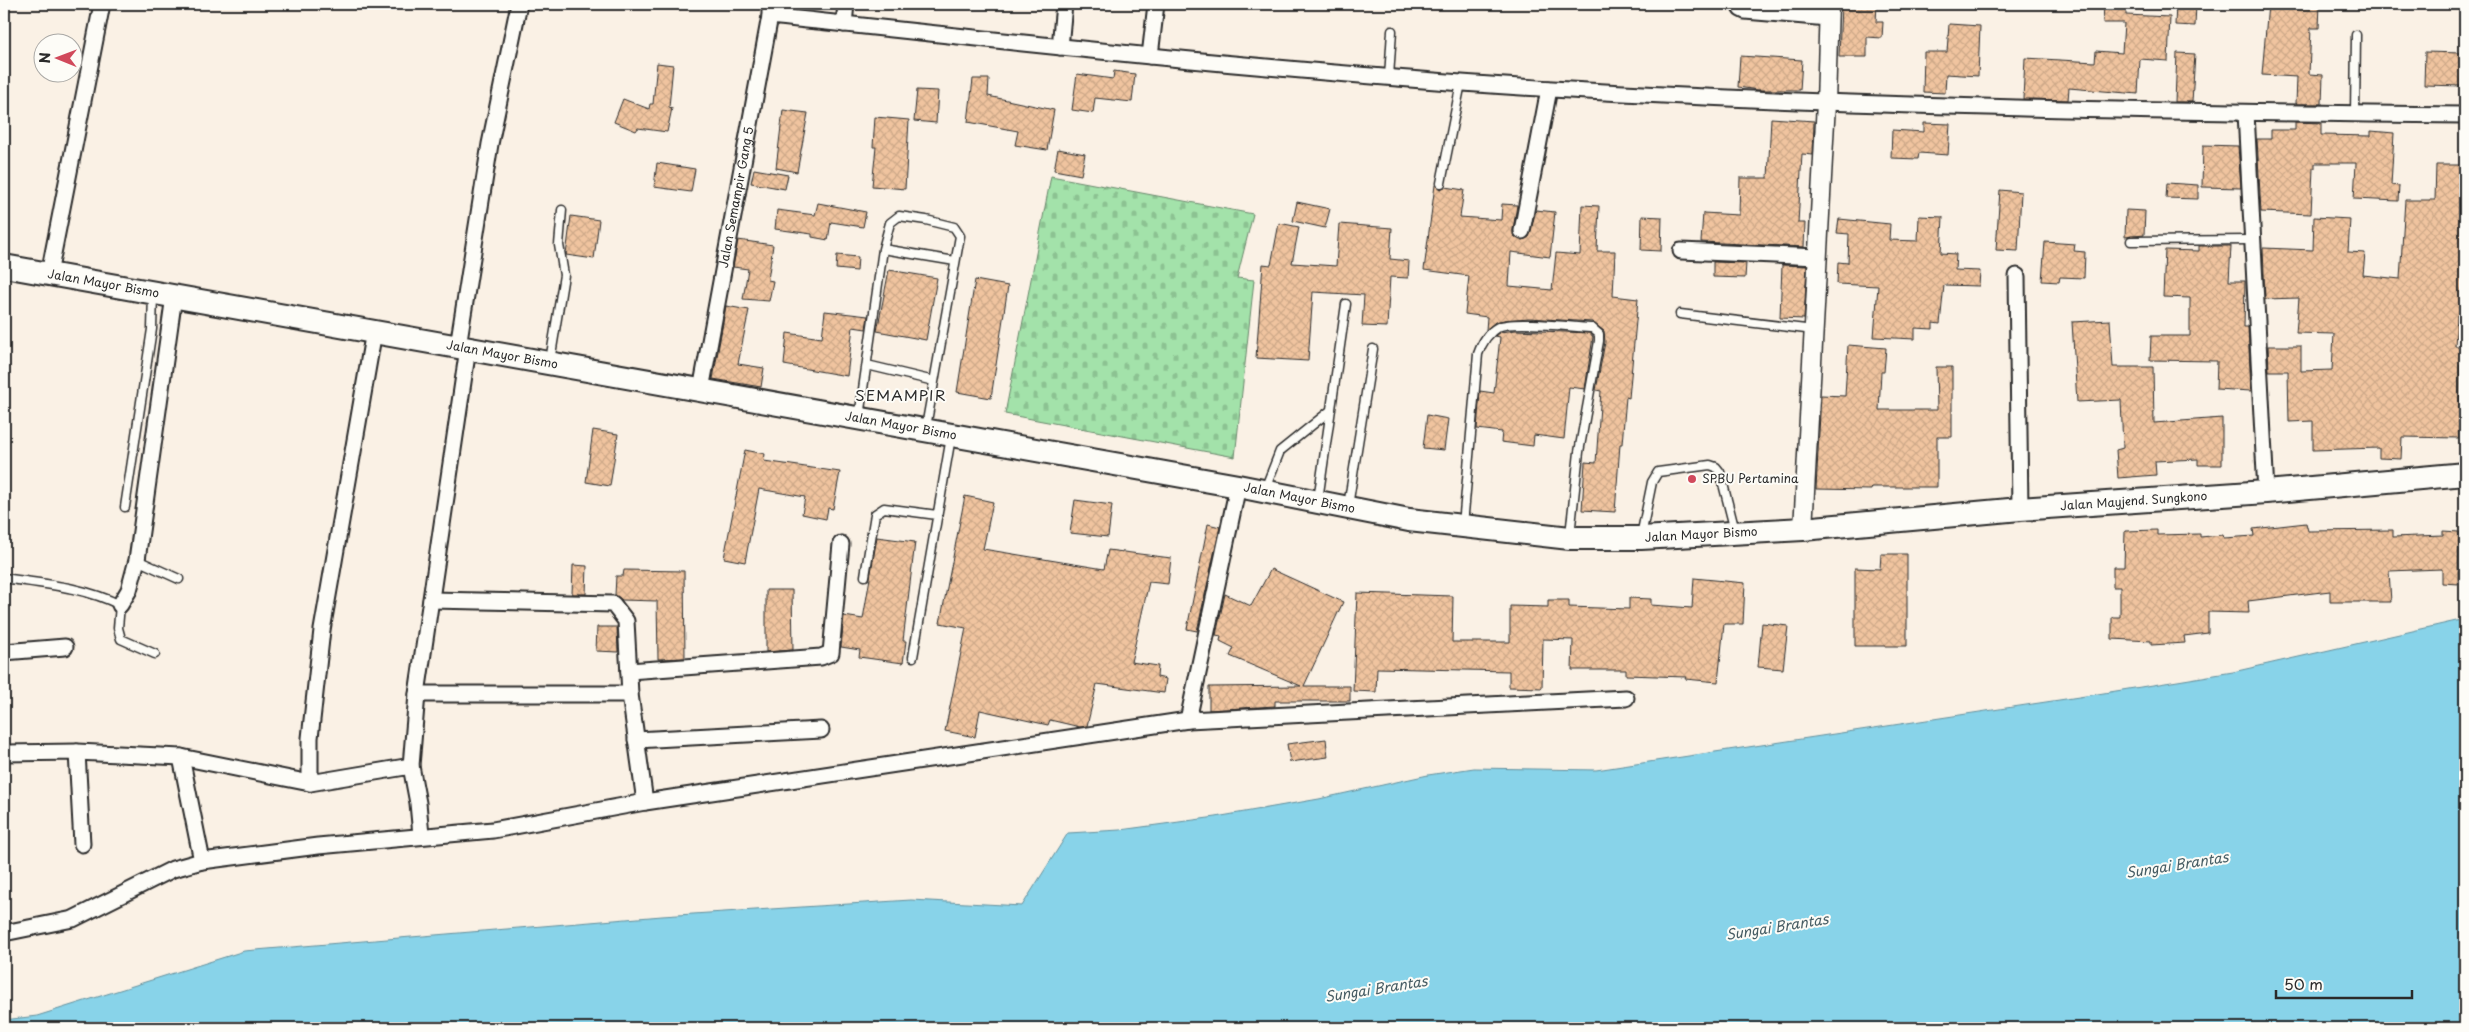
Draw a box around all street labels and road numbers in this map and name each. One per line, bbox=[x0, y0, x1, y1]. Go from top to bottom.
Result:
street label: Jalan Semampir Gang 5 bbox=[714, 125, 757, 269]
street label: Jalan Mayor Bismo bbox=[46, 264, 161, 302]
street label: Jalan Mayor Bismo bbox=[445, 335, 560, 373]
street label: Jalan Mayor Bismo bbox=[844, 406, 959, 444]
street label: Jalan Mayor Bismo bbox=[1242, 477, 1357, 517]
street label: Jalan Mayjend. Sungkono bbox=[2060, 486, 2208, 514]
street label: Jalan Mayor Bismo bbox=[1644, 522, 1758, 546]

